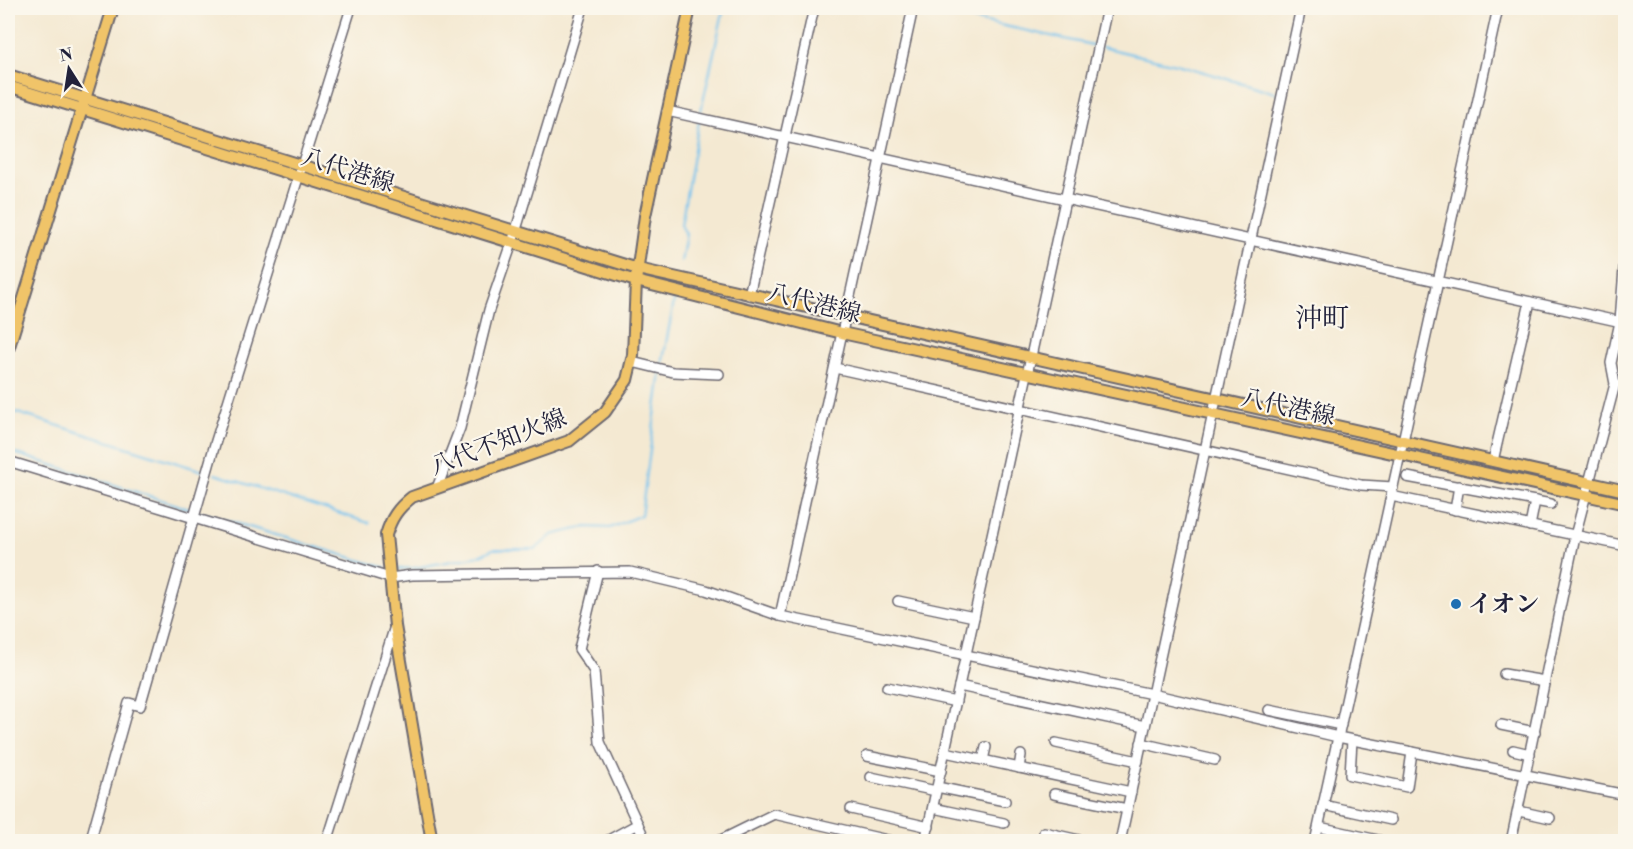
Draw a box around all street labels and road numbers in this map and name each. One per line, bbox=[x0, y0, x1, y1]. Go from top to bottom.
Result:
street label: 八代港線 bbox=[297, 143, 398, 199]
street label: 八代港線 bbox=[764, 278, 864, 330]
street label: 八代港線 bbox=[1238, 383, 1338, 433]
street label: 八代不知火線 bbox=[426, 403, 571, 483]

